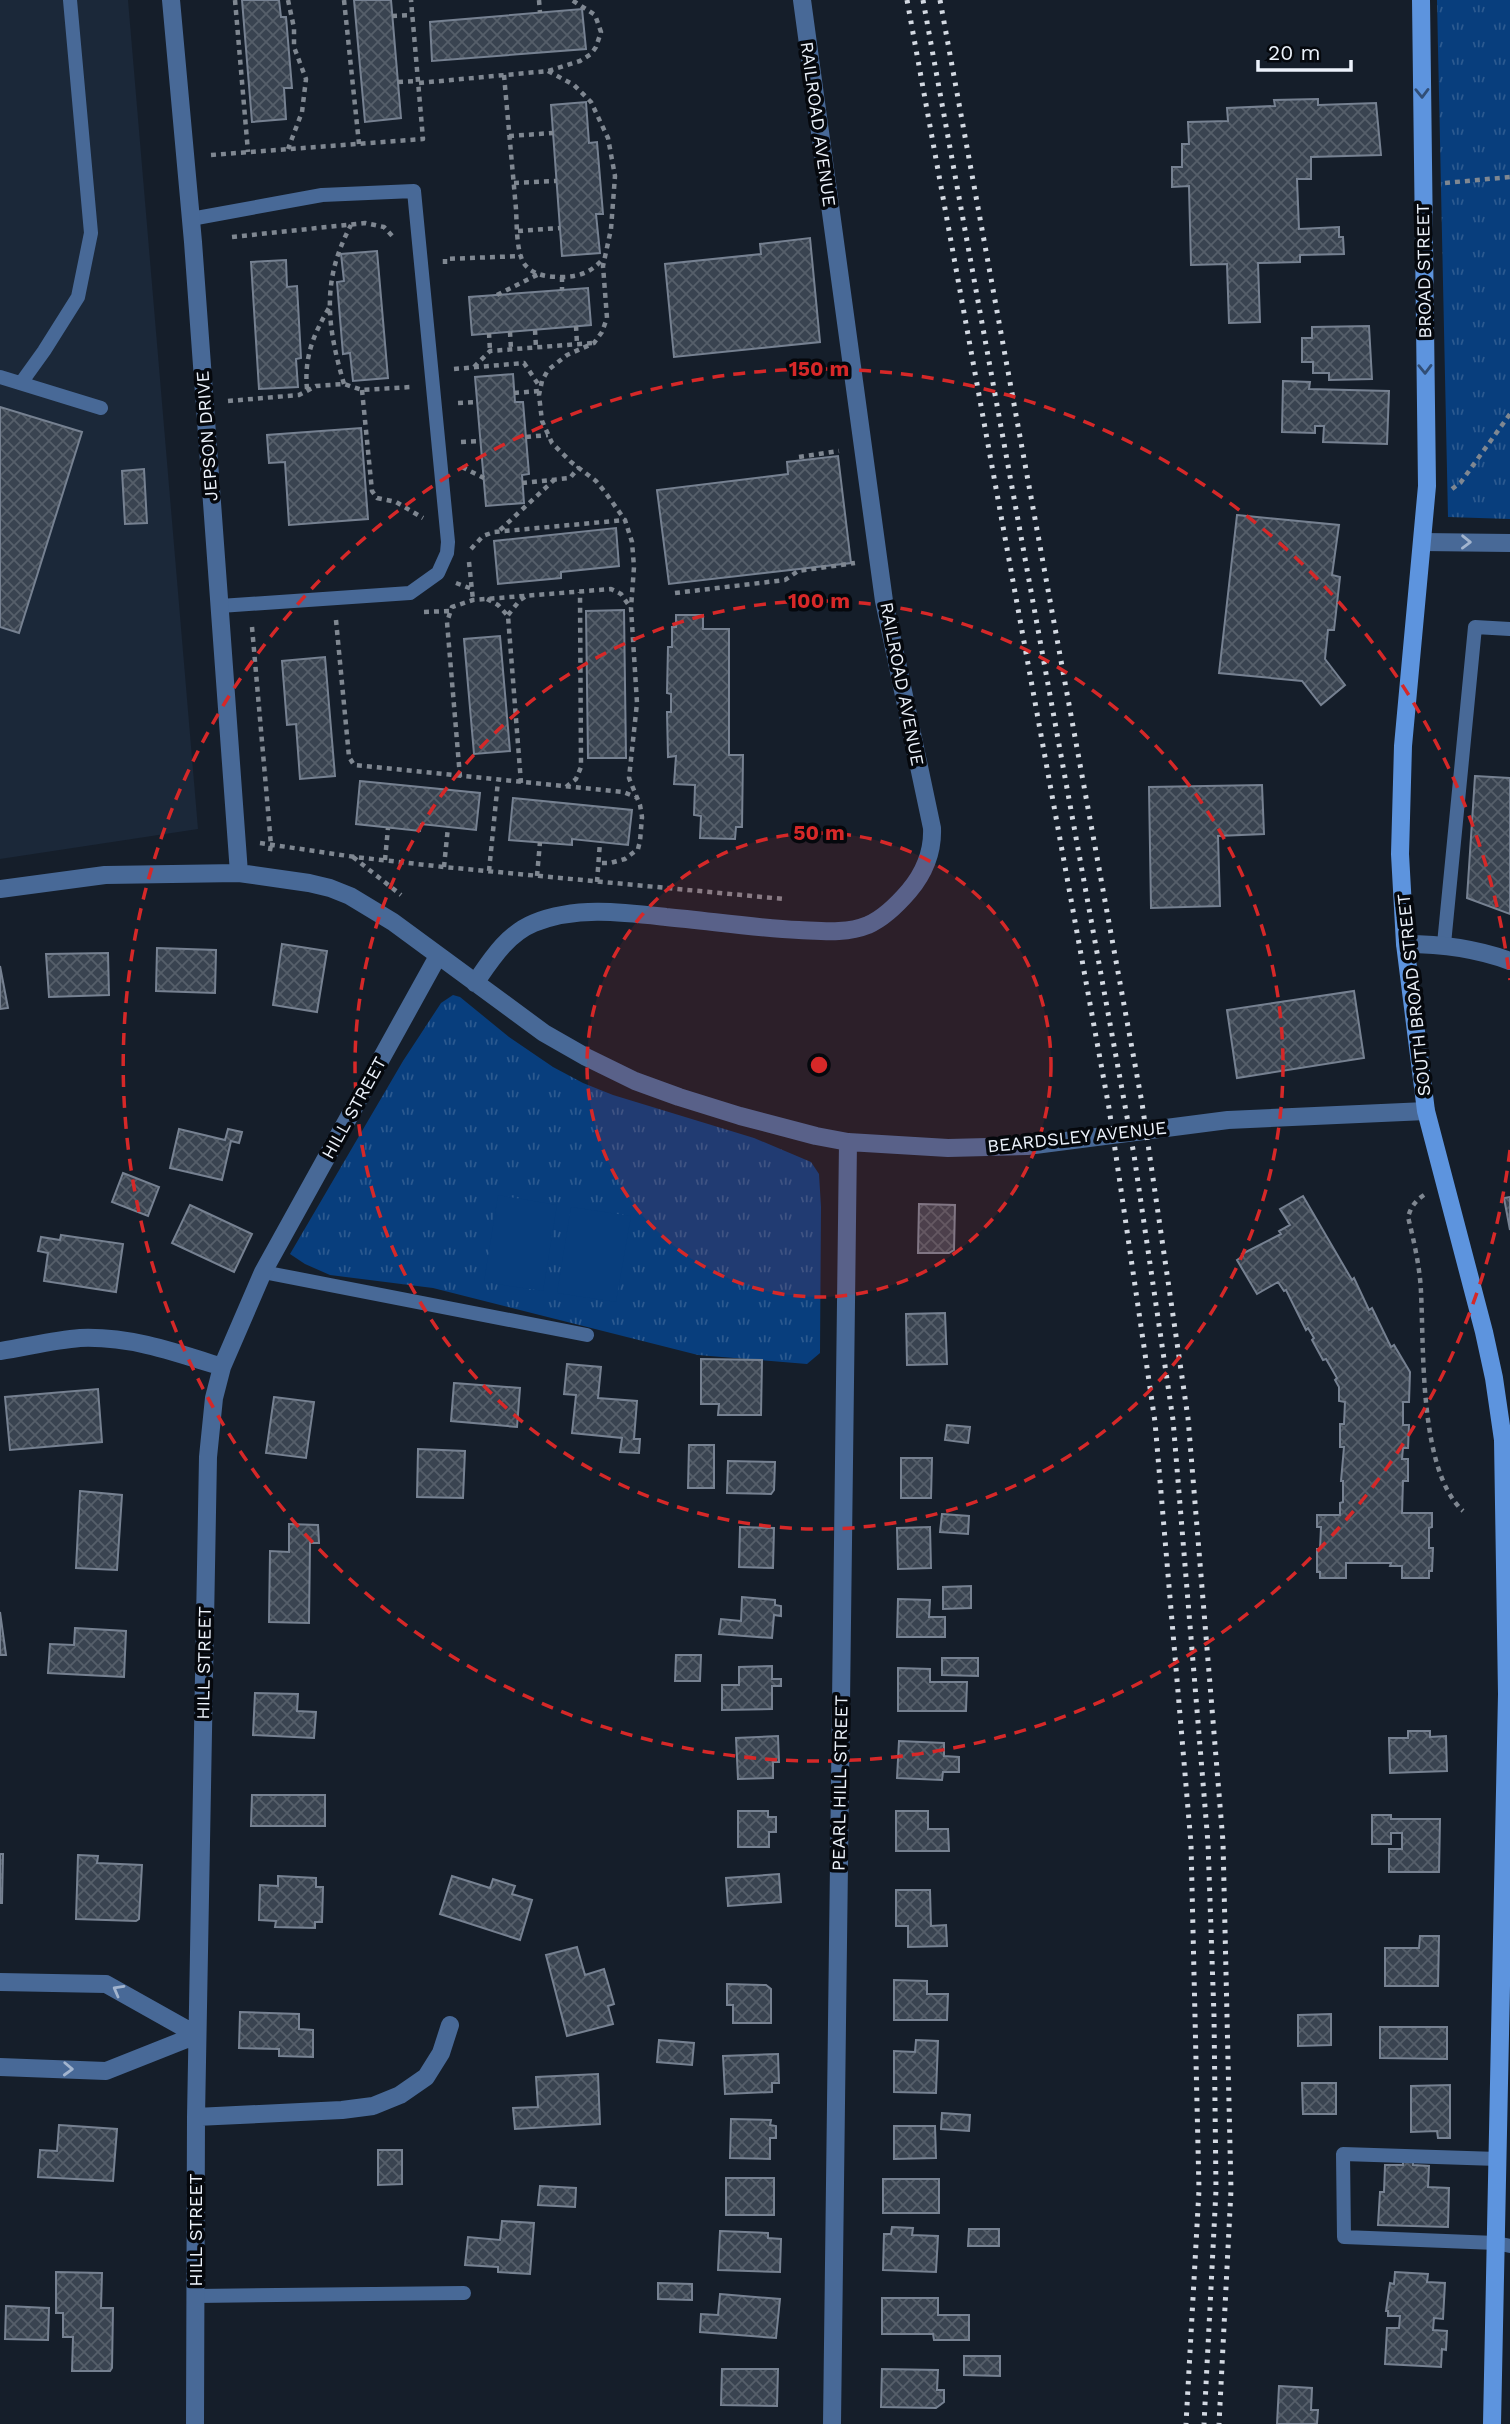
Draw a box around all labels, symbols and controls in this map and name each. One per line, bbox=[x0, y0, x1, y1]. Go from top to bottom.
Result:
scale bar bbox=[1258, 28, 1351, 72]
street label: RAILROAD AVENUE bbox=[797, 40, 840, 208]
text: 20 m bbox=[1268, 40, 1320, 65]
one-way arrow bbox=[1414, 88, 1430, 98]
street label: BROAD STREET bbox=[1412, 203, 1435, 339]
text: 150 m bbox=[789, 356, 849, 381]
one-way arrow bbox=[1417, 364, 1433, 375]
street label: JEPSON DRIVE bbox=[191, 370, 222, 502]
one-way arrow bbox=[1461, 535, 1472, 550]
text: 100 m bbox=[788, 588, 850, 613]
street label: RAILROAD AVENUE bbox=[876, 600, 929, 768]
text: 50 m bbox=[793, 820, 845, 845]
street label: SOUTH BROAD STREET bbox=[1392, 893, 1435, 1097]
street label: HILL STREET bbox=[317, 1053, 390, 1162]
centre of rings bbox=[807, 1053, 831, 1077]
street label: BEARDSLEY AVENUE bbox=[986, 1117, 1168, 1156]
street label: HILL STREET bbox=[192, 1606, 215, 1720]
street label: PEARL HILL STREET bbox=[827, 1695, 852, 1871]
one-way arrow bbox=[112, 1985, 125, 1998]
one-way arrow bbox=[63, 2062, 74, 2077]
street label: HILL STREET bbox=[185, 2173, 206, 2287]

